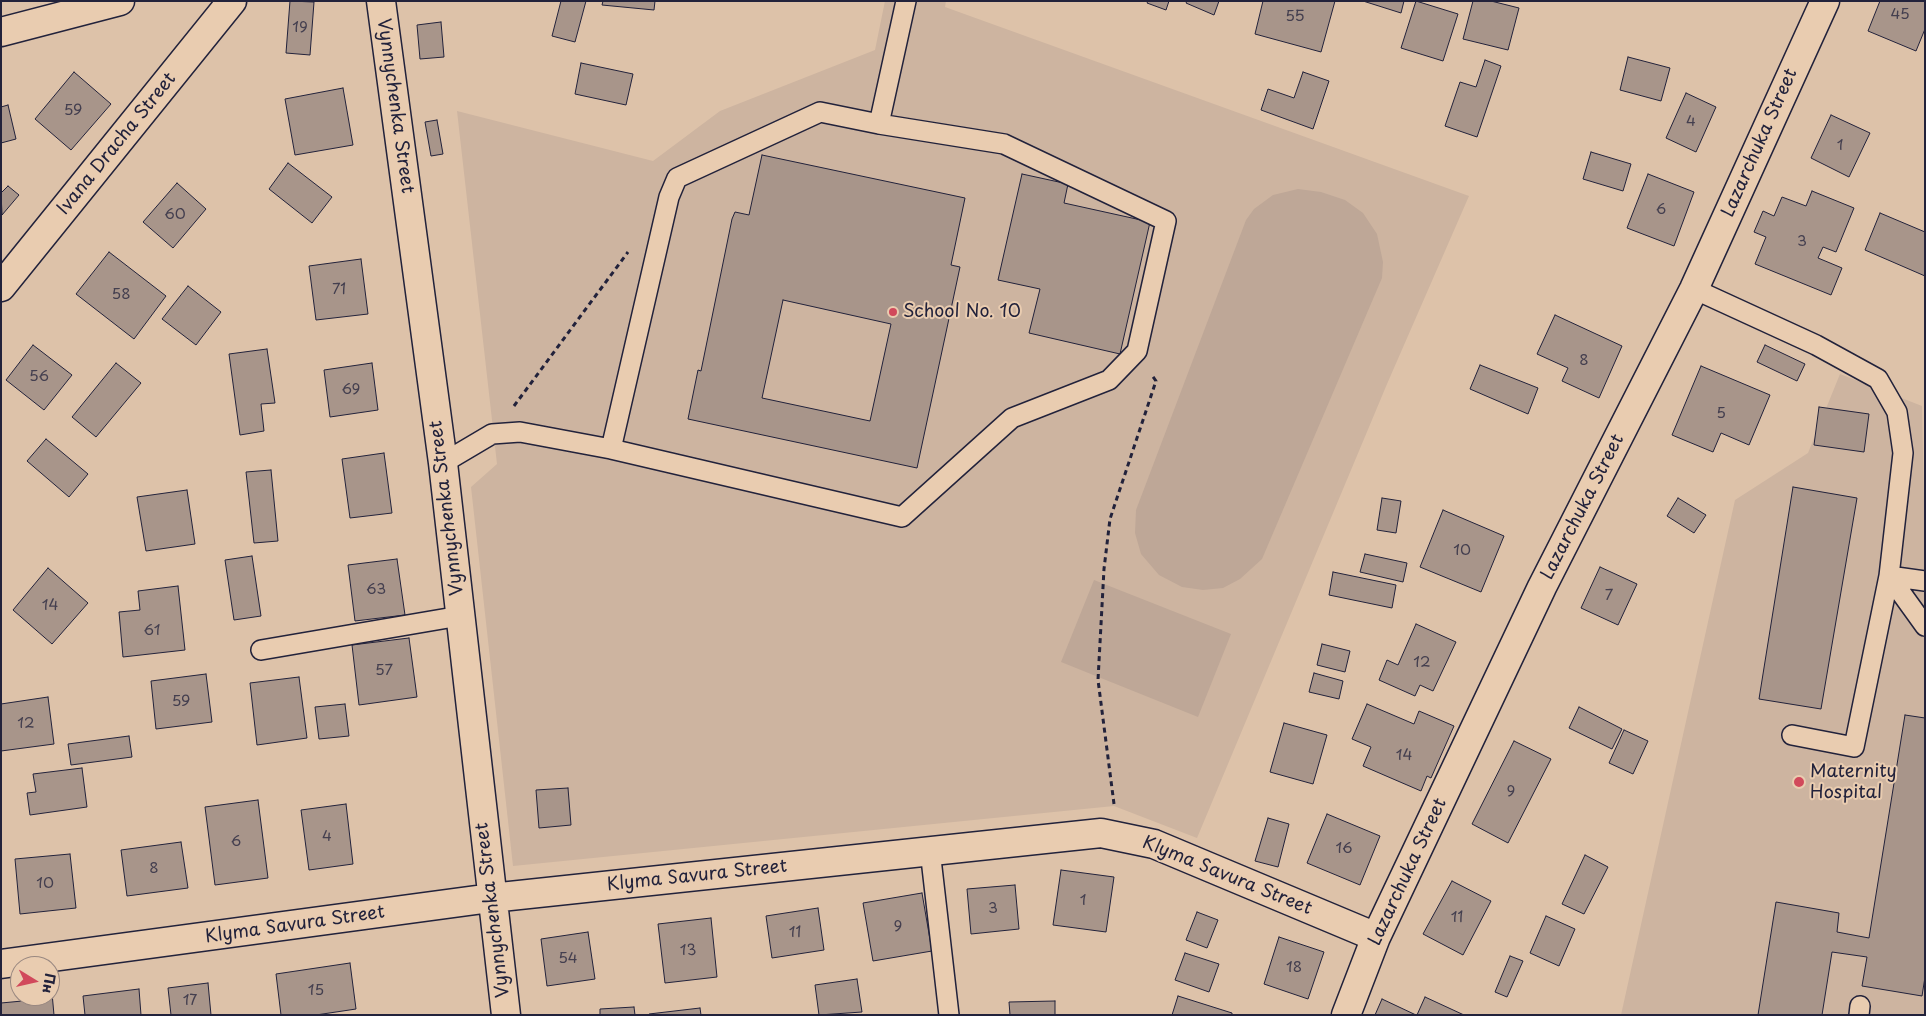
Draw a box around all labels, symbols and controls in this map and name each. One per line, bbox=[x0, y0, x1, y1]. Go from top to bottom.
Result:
house number: 45 bbox=[1890, 6, 1910, 24]
house number: 55 bbox=[1285, 8, 1305, 26]
street label: Vynnychenka Street bbox=[372, 17, 418, 195]
house number: 19 bbox=[292, 19, 308, 37]
street label: Lazarchuka Street bbox=[1718, 65, 1802, 221]
street label: Ivana Dracha Street bbox=[53, 69, 181, 219]
house number: 59 bbox=[64, 102, 82, 120]
house number: 4 bbox=[1686, 113, 1696, 131]
house number: 1 bbox=[1837, 137, 1843, 155]
house number: 6 bbox=[1656, 201, 1666, 219]
house number: 60 bbox=[164, 206, 186, 224]
house number: 3 bbox=[1797, 233, 1807, 251]
house number: 71 bbox=[332, 281, 346, 299]
house number: 58 bbox=[111, 286, 131, 304]
place label: School No. 10 bbox=[903, 301, 1021, 323]
marker: School No. 10 bbox=[887, 306, 899, 318]
house number: 8 bbox=[1579, 352, 1589, 370]
house number: 56 bbox=[29, 368, 49, 386]
house number: 69 bbox=[342, 381, 360, 399]
house number: 5 bbox=[1716, 405, 1726, 423]
street label: Vynnychenka Street bbox=[426, 419, 468, 597]
street label: Lazarchuka Street bbox=[1537, 431, 1629, 583]
house number: 10 bbox=[1453, 542, 1471, 560]
house number: 63 bbox=[366, 581, 386, 599]
house number: 7 bbox=[1605, 587, 1613, 605]
house number: 14 bbox=[42, 597, 58, 615]
house number: 61 bbox=[144, 622, 160, 640]
house number: 12 bbox=[1413, 654, 1431, 672]
house number: 57 bbox=[375, 662, 393, 680]
house number: 59 bbox=[172, 693, 190, 711]
house number: 12 bbox=[17, 715, 35, 733]
house number: 14 bbox=[1396, 747, 1412, 765]
place label: Maternity Hospital bbox=[1810, 761, 1897, 804]
marker: Maternity Hospital bbox=[1792, 775, 1806, 789]
house number: 9 bbox=[1507, 783, 1515, 801]
street label: Lazarchuka Street bbox=[1364, 795, 1452, 949]
street label: Vynnychenka Street bbox=[472, 821, 514, 999]
house number: 4 bbox=[322, 828, 332, 846]
street label: Klyma Savura Street bbox=[1139, 832, 1315, 920]
house number: 6 bbox=[231, 833, 241, 851]
house number: 16 bbox=[1335, 840, 1353, 858]
street label: Klyma Savura Street bbox=[606, 856, 788, 896]
house number: 8 bbox=[149, 860, 159, 878]
house number: 10 bbox=[36, 875, 54, 893]
house number: 1 bbox=[1080, 892, 1086, 910]
house number: 3 bbox=[988, 900, 998, 918]
street label: Klyma Savura Street bbox=[204, 902, 386, 948]
house number: 11 bbox=[1451, 909, 1463, 927]
house number: 9 bbox=[894, 918, 902, 936]
house number: 11 bbox=[789, 924, 801, 942]
house number: 13 bbox=[680, 942, 696, 960]
house number: 54 bbox=[558, 950, 578, 968]
north arrow bbox=[10, 956, 60, 1006]
house number: 18 bbox=[1286, 959, 1302, 977]
text: Пн bbox=[37, 972, 61, 995]
house number: 15 bbox=[308, 982, 324, 1000]
house number: 17 bbox=[183, 992, 197, 1010]

